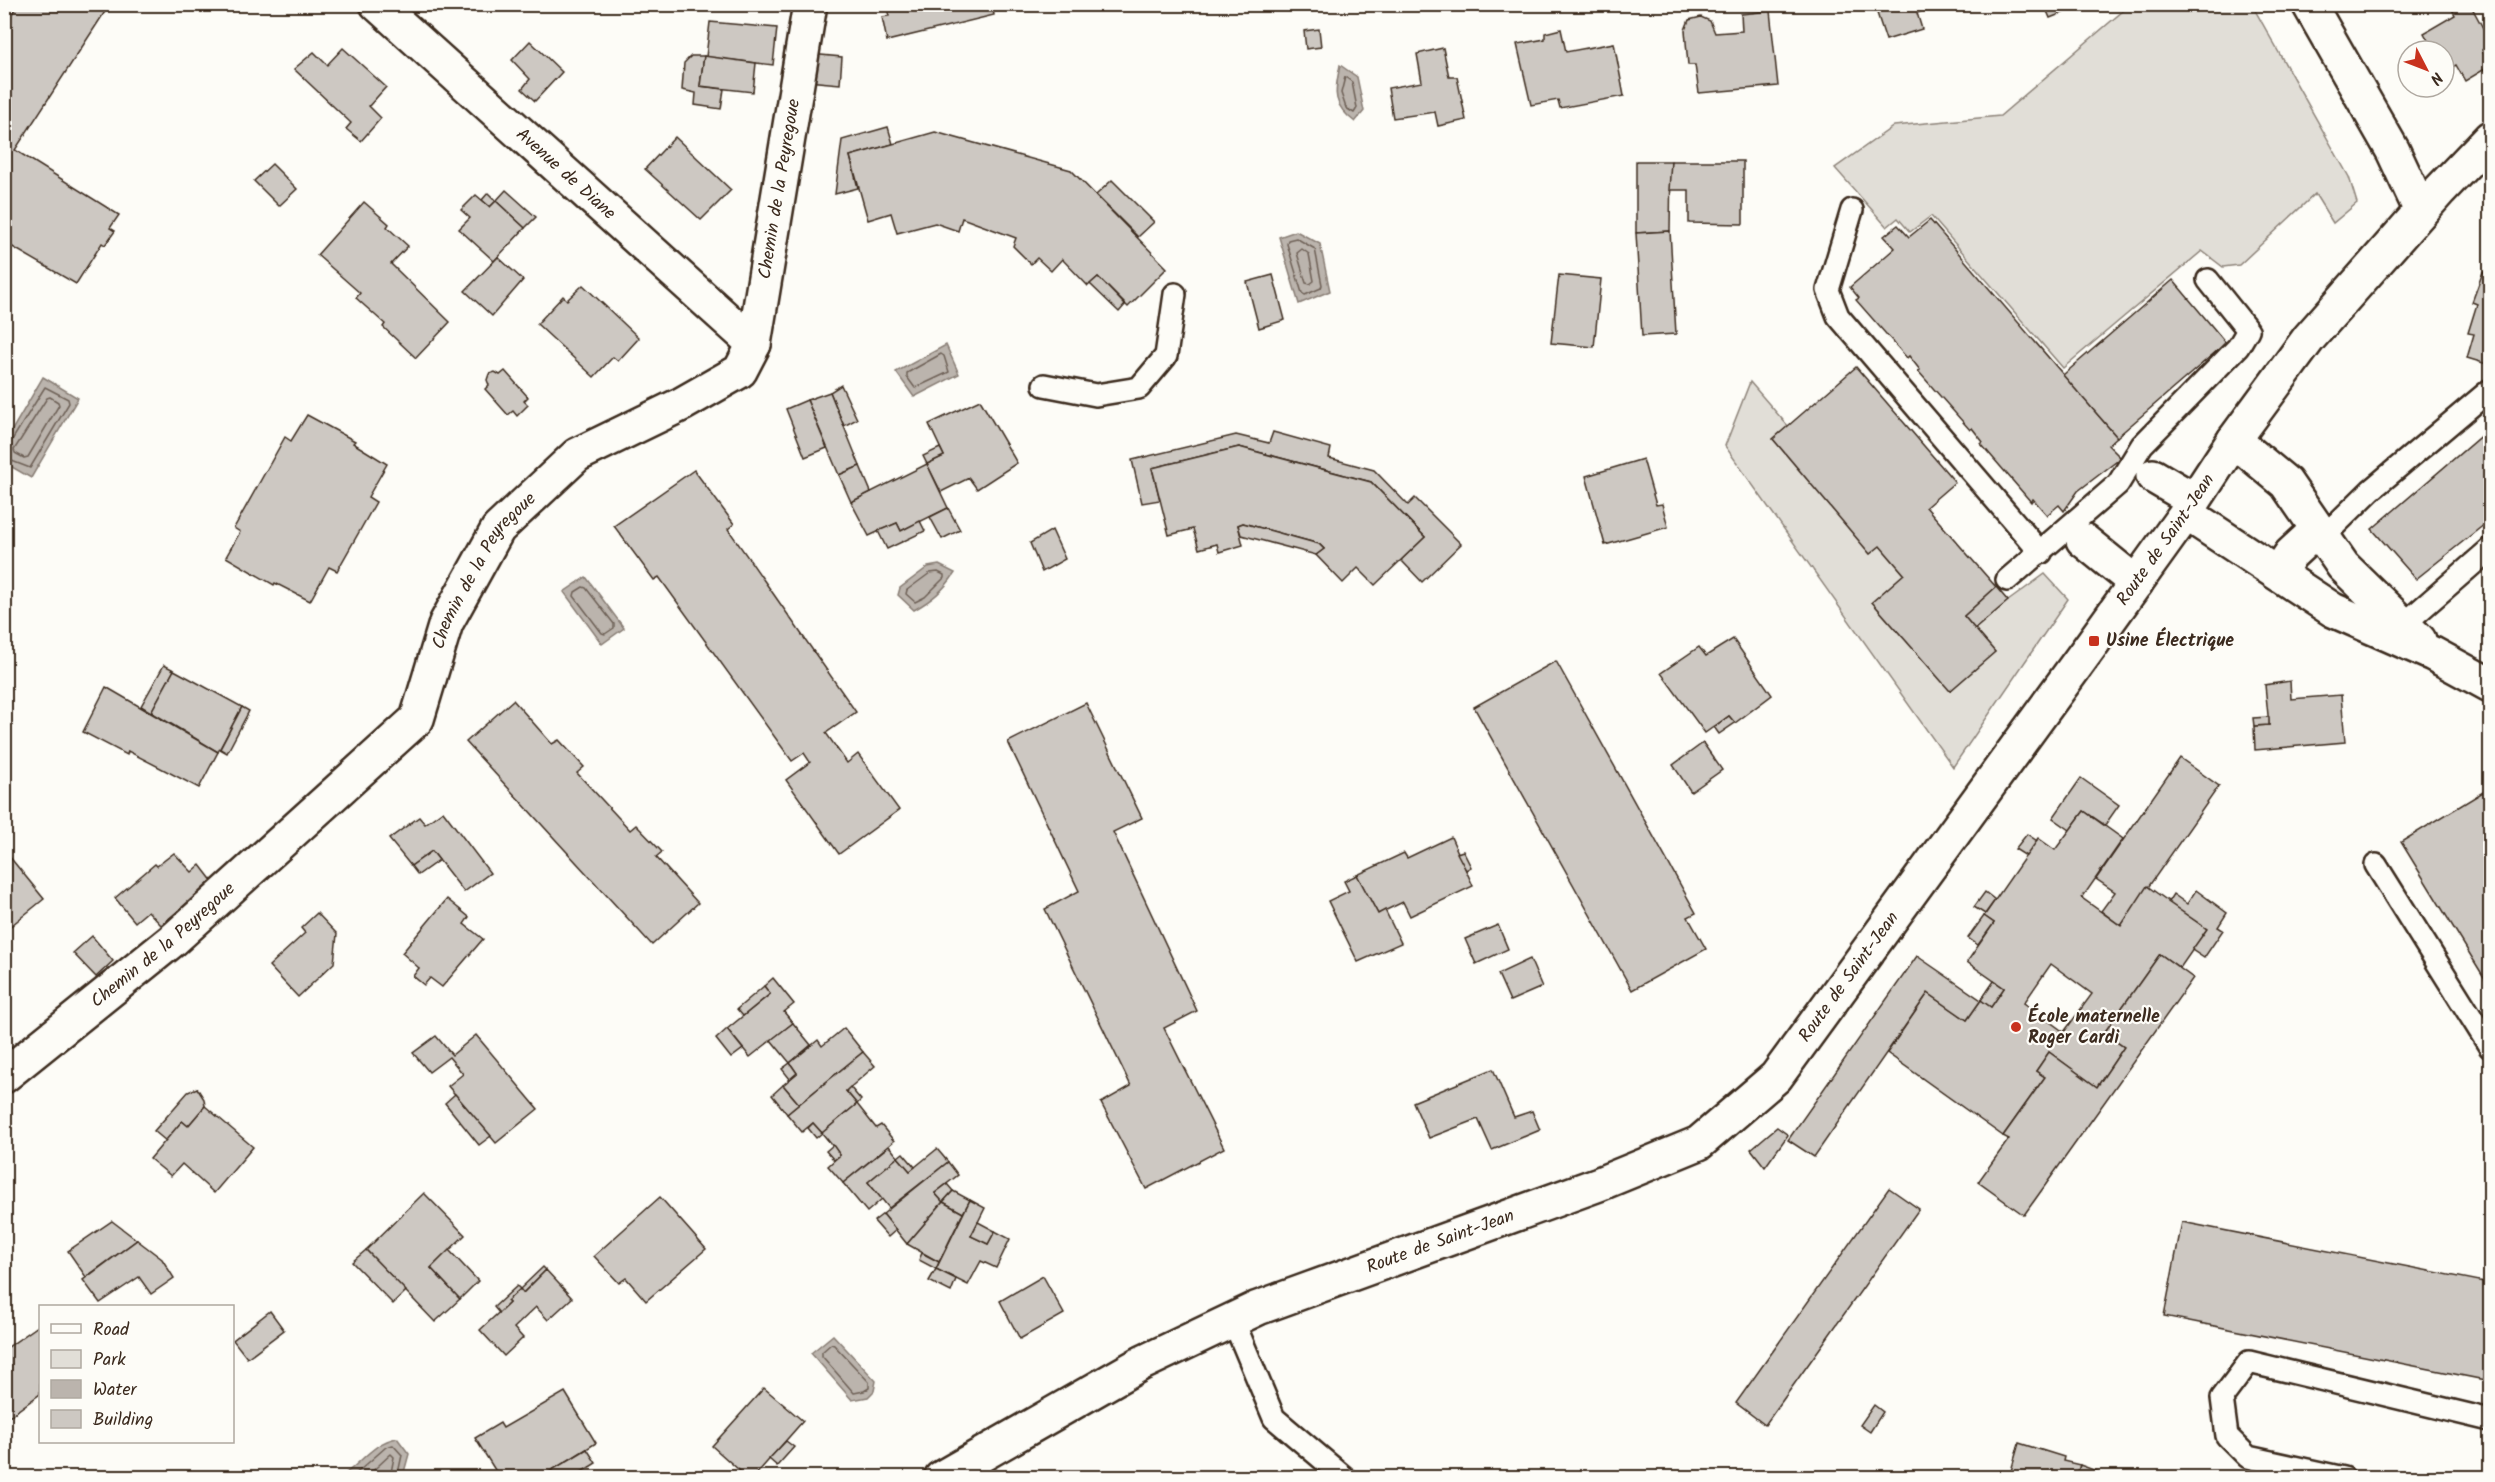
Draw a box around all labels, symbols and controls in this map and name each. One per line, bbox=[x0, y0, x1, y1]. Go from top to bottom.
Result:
north arrow bbox=[2396, 39, 2456, 99]
text: N bbox=[2423, 66, 2449, 90]
street label: Chemin de la Peyregoue bbox=[750, 97, 809, 281]
street label: Avenue de Diane bbox=[509, 121, 622, 227]
street label: Route de Saint-Jean bbox=[2109, 468, 2222, 612]
street label: Chemin de la Peyregoue bbox=[424, 485, 543, 653]
place label: Usine Électrique bbox=[2106, 627, 2234, 656]
marker: Usine Électrique bbox=[2087, 634, 2101, 648]
street label: Chemin de la Peyregoue bbox=[84, 875, 242, 1015]
street label: Route de Saint-Jean bbox=[1791, 906, 1906, 1049]
place label: École maternelle Roger Cardi bbox=[2028, 1003, 2160, 1053]
marker: École maternelle Roger Cardi bbox=[2009, 1020, 2023, 1034]
street label: Route de Saint-Jean bbox=[1362, 1201, 1518, 1282]
legend bbox=[39, 1305, 234, 1443]
text: Road bbox=[93, 1316, 130, 1345]
text: Park bbox=[93, 1346, 126, 1375]
text: Water bbox=[93, 1376, 138, 1405]
text: Building bbox=[93, 1406, 153, 1435]

